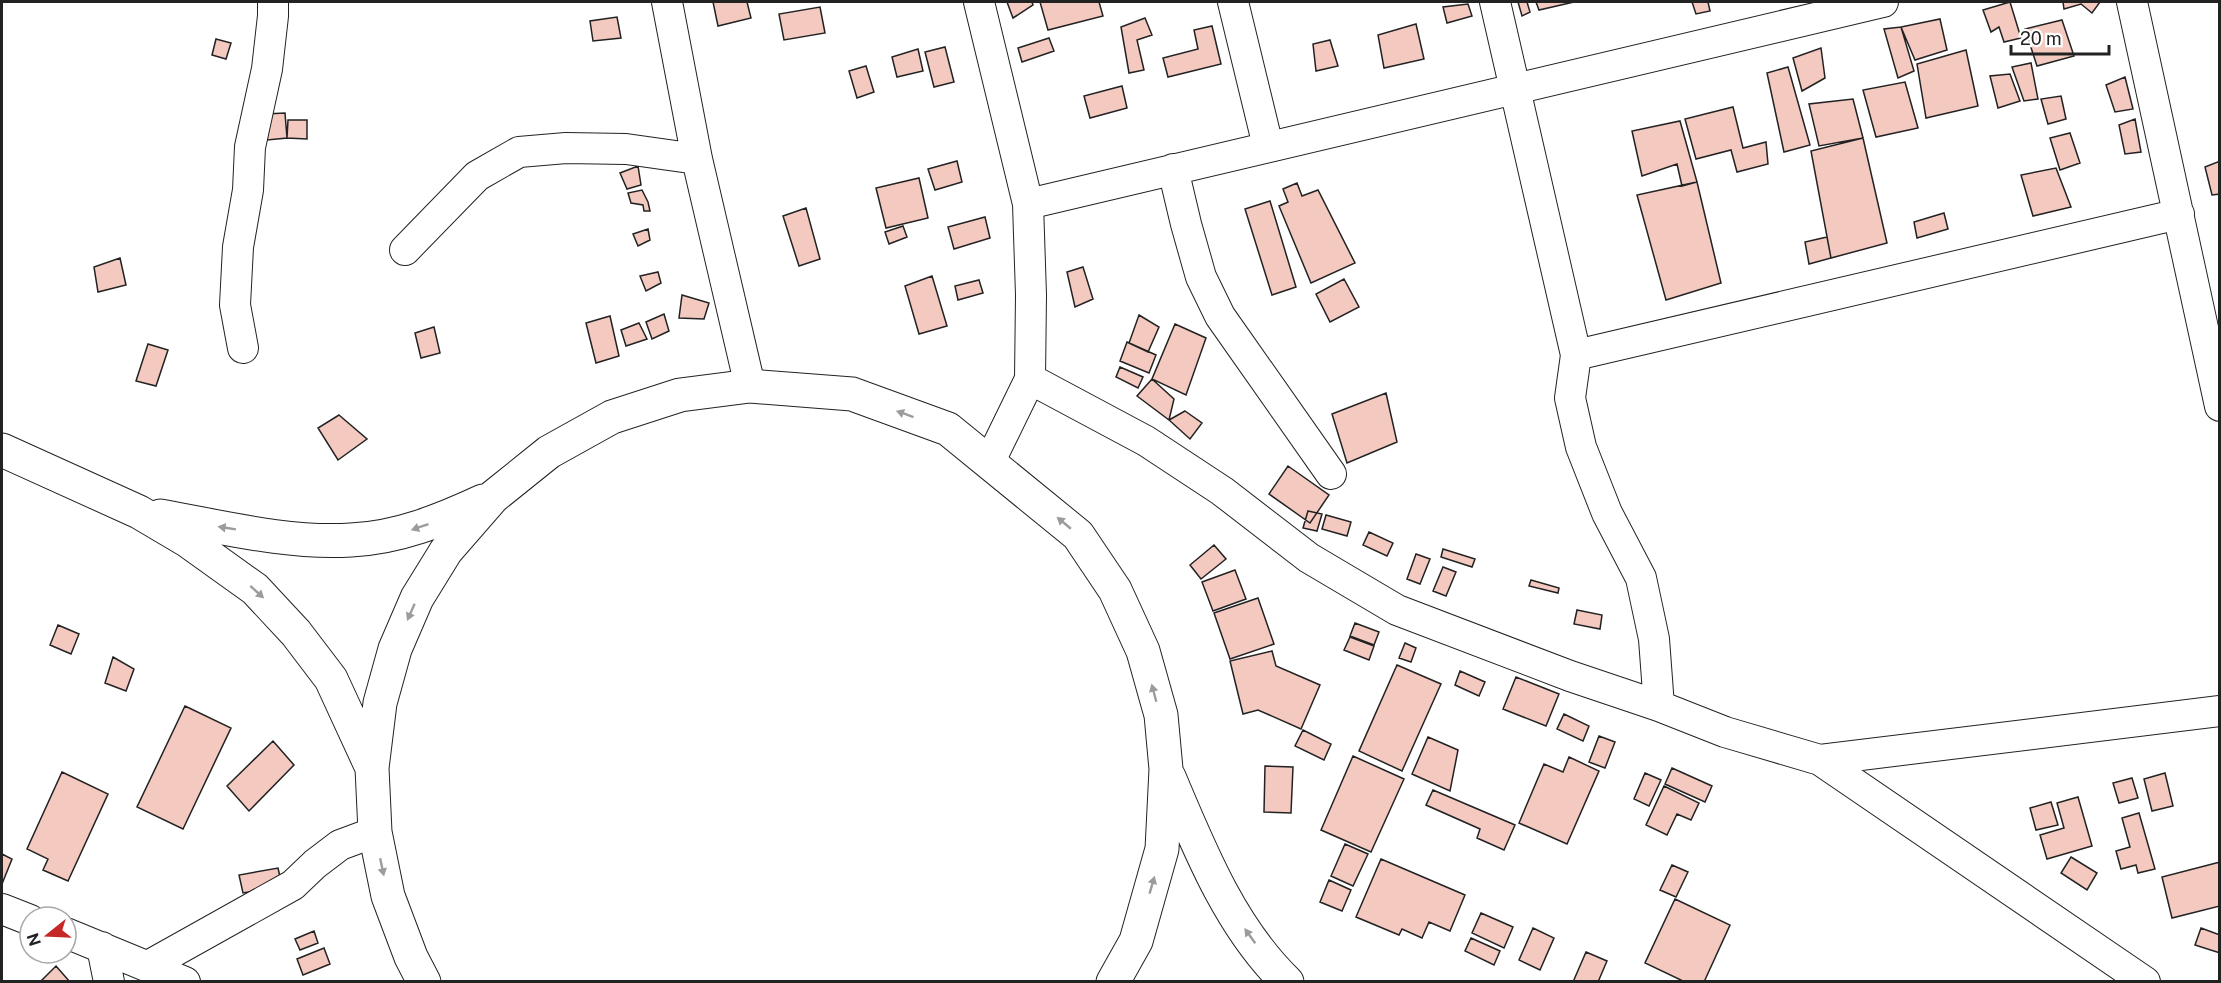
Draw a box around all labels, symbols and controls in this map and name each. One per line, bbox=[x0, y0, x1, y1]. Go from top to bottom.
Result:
scale bar bbox=[2011, 18, 2108, 56]
text: 20 m bbox=[2020, 28, 2062, 49]
one-way arrow bbox=[896, 408, 914, 418]
one-way arrow bbox=[1057, 517, 1072, 530]
one-way arrow bbox=[411, 522, 429, 532]
one-way arrow bbox=[217, 523, 236, 532]
one-way arrow bbox=[249, 585, 264, 599]
one-way arrow bbox=[406, 604, 416, 622]
one-way arrow bbox=[1149, 683, 1159, 702]
one-way arrow bbox=[378, 858, 387, 877]
one-way arrow bbox=[1148, 876, 1157, 894]
north arrow bbox=[18, 905, 78, 965]
one-way arrow bbox=[1245, 929, 1257, 944]
text: N bbox=[23, 931, 45, 948]

